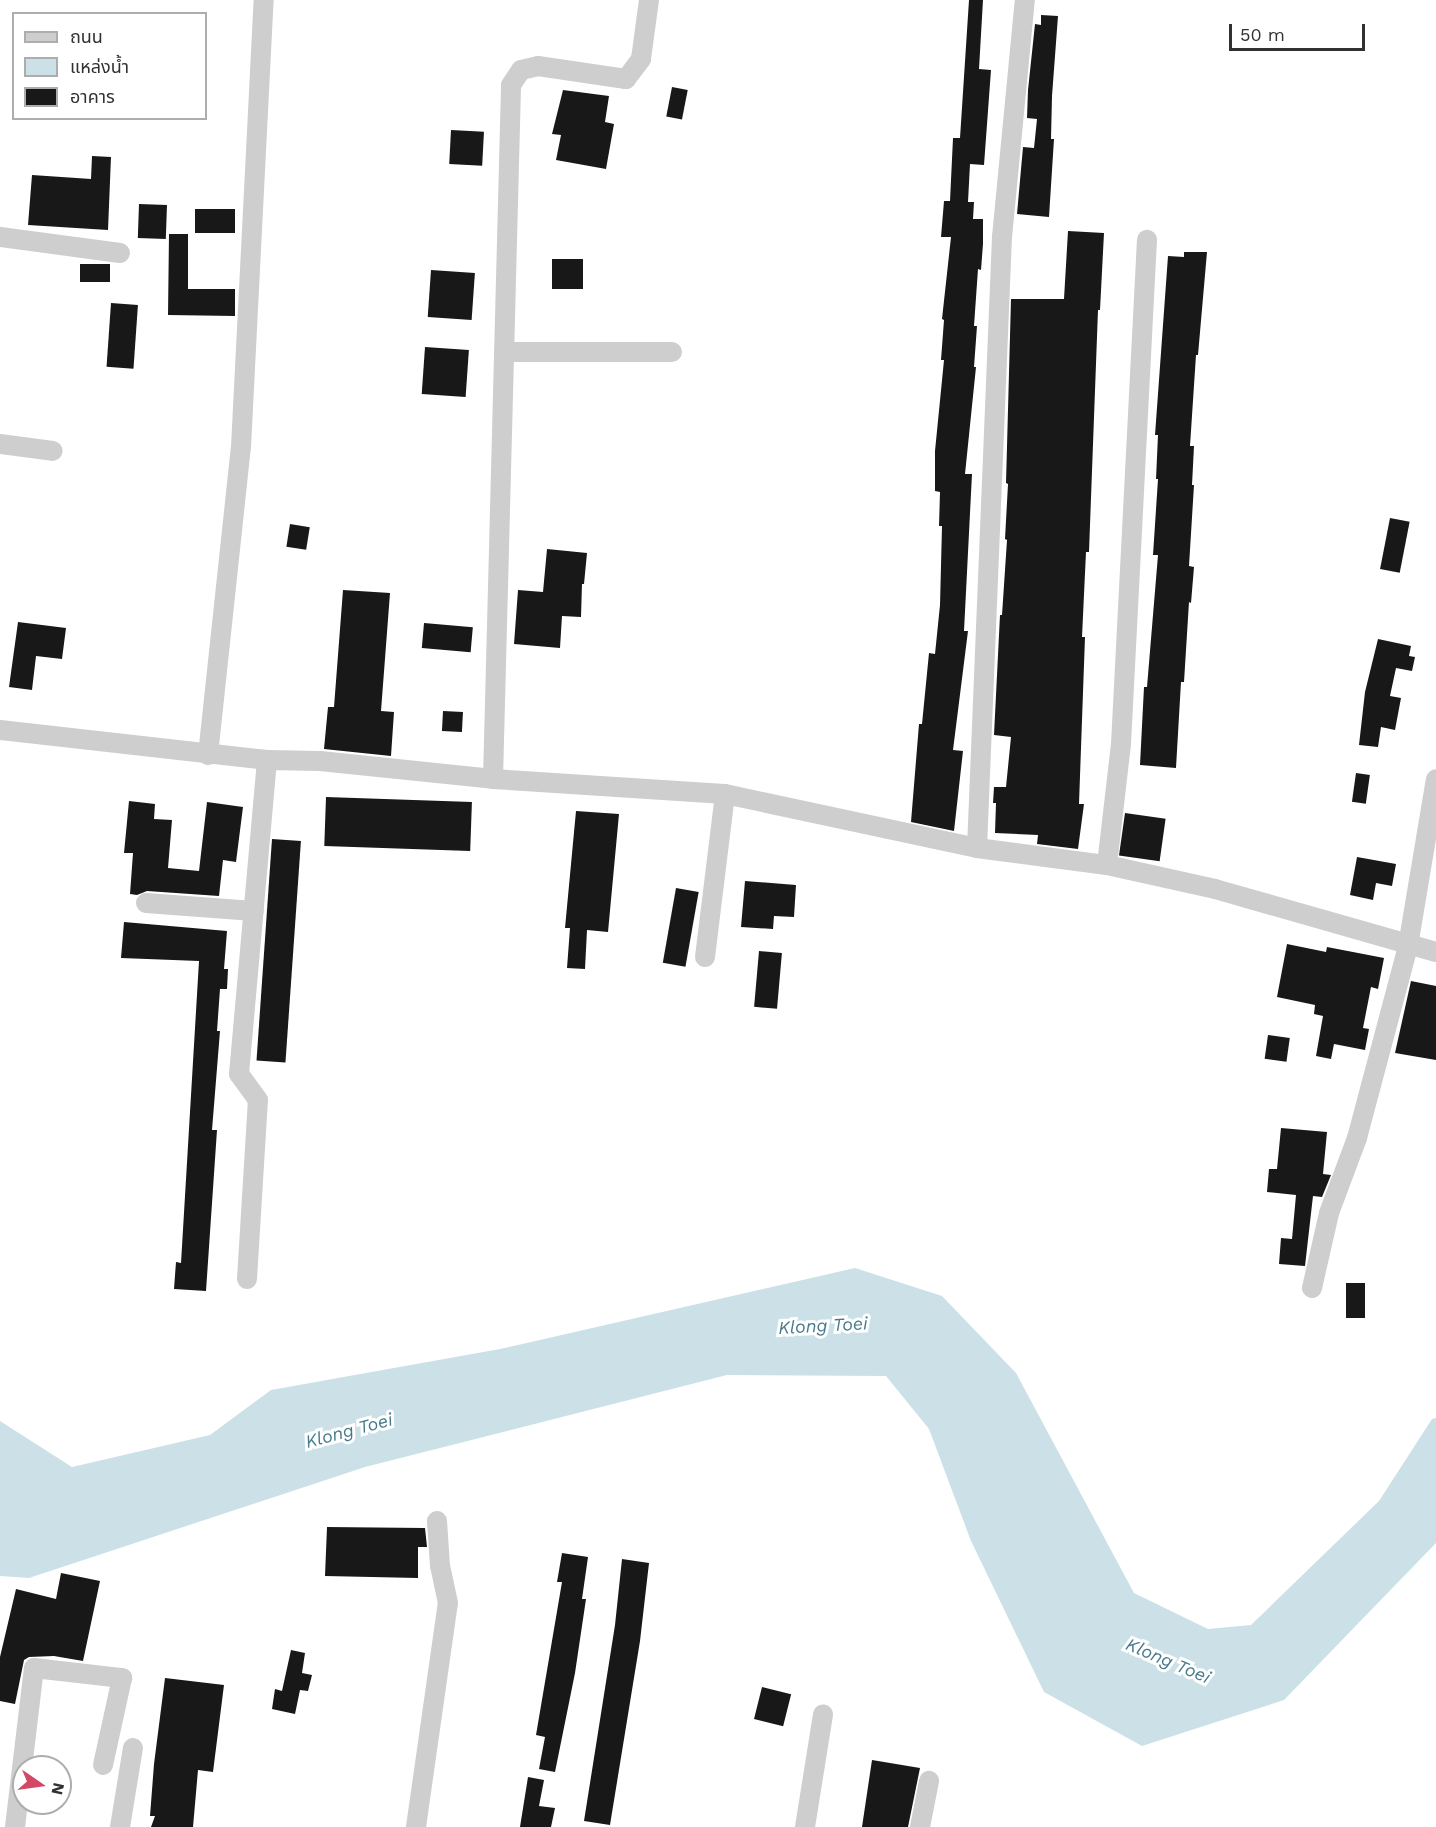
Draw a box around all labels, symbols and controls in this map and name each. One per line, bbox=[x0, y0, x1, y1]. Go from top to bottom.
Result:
legend bbox=[12, 12, 207, 120]
scale bar bbox=[1232, 12, 1368, 50]
text: 50 m bbox=[1240, 24, 1285, 45]
text: ถนน bbox=[70, 26, 103, 47]
text: แหล่งน้ำ bbox=[70, 56, 129, 77]
text: อาคาร bbox=[70, 86, 115, 107]
water label: Klong Toei bbox=[777, 1313, 869, 1339]
water label: Klong Toei bbox=[303, 1409, 395, 1453]
water label: Klong Toei bbox=[1122, 1633, 1214, 1689]
north arrow bbox=[12, 1755, 72, 1815]
text: N bbox=[47, 1781, 69, 1797]

